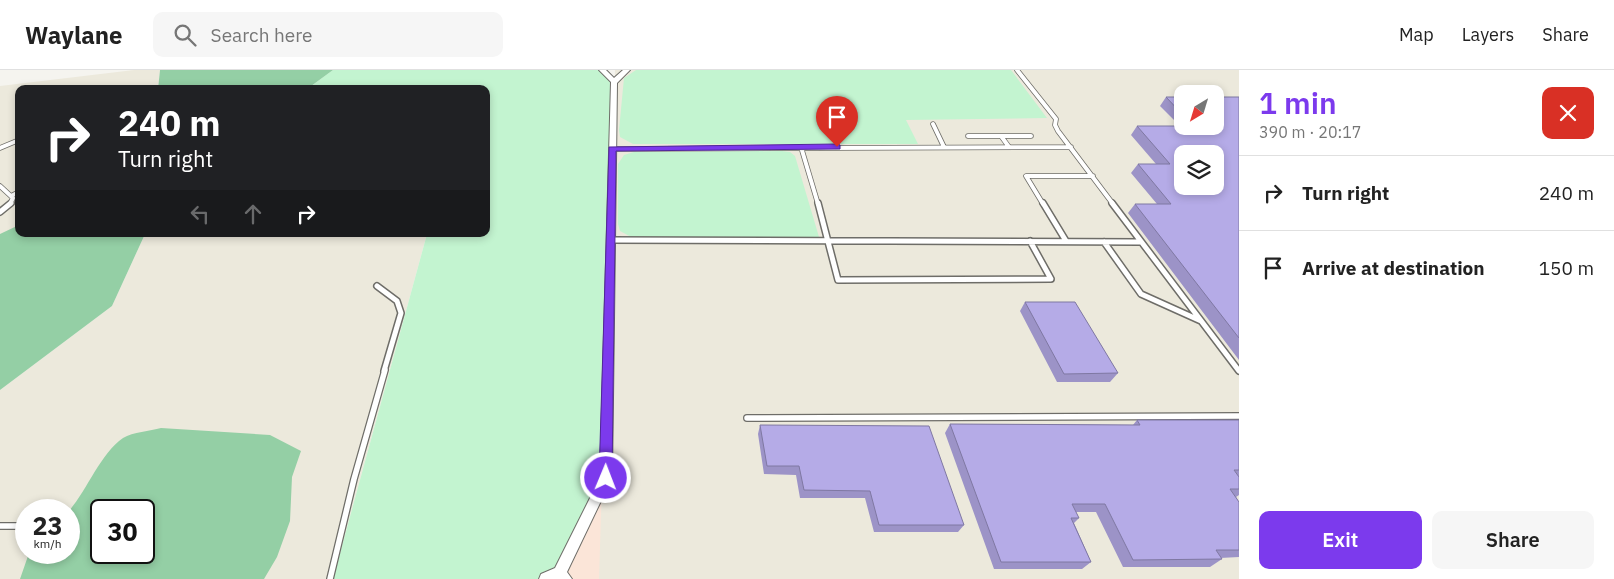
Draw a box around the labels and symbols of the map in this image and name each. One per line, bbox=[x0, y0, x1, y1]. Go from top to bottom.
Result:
north arrow bbox=[1174, 85, 1224, 135]
pin bbox=[816, 96, 858, 147]
position arrow bbox=[579, 451, 631, 503]
speed limit sign: 30 bbox=[90, 499, 155, 564]

